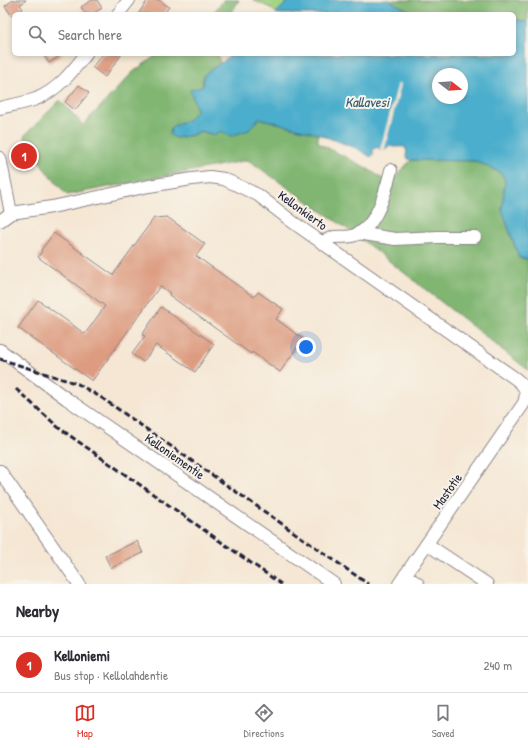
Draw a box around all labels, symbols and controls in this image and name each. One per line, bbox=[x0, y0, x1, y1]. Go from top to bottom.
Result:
search box bbox=[12, 12, 516, 56]
icon: search bbox=[26, 23, 48, 45]
text: Search here bbox=[58, 24, 122, 45]
north arrow bbox=[432, 68, 468, 104]
water label: Kallavesi bbox=[345, 92, 391, 111]
pin: 1 bbox=[11, 141, 37, 171]
street label: Kellonkierto bbox=[275, 186, 331, 234]
your location bbox=[296, 337, 316, 357]
street label: Kelloniementie bbox=[141, 429, 209, 483]
street label: Mastotie bbox=[428, 469, 466, 513]
text: Nearby bbox=[16, 599, 59, 622]
text: Kelloniemi bbox=[54, 645, 110, 666]
text: 1 bbox=[27, 656, 31, 674]
text: 240 m bbox=[483, 656, 512, 674]
text: Bus stop · Kellolahdentie bbox=[54, 666, 168, 684]
tab: Map bbox=[74, 702, 96, 740]
tab: Directions bbox=[244, 702, 284, 740]
tab: Saved bbox=[432, 702, 454, 740]

